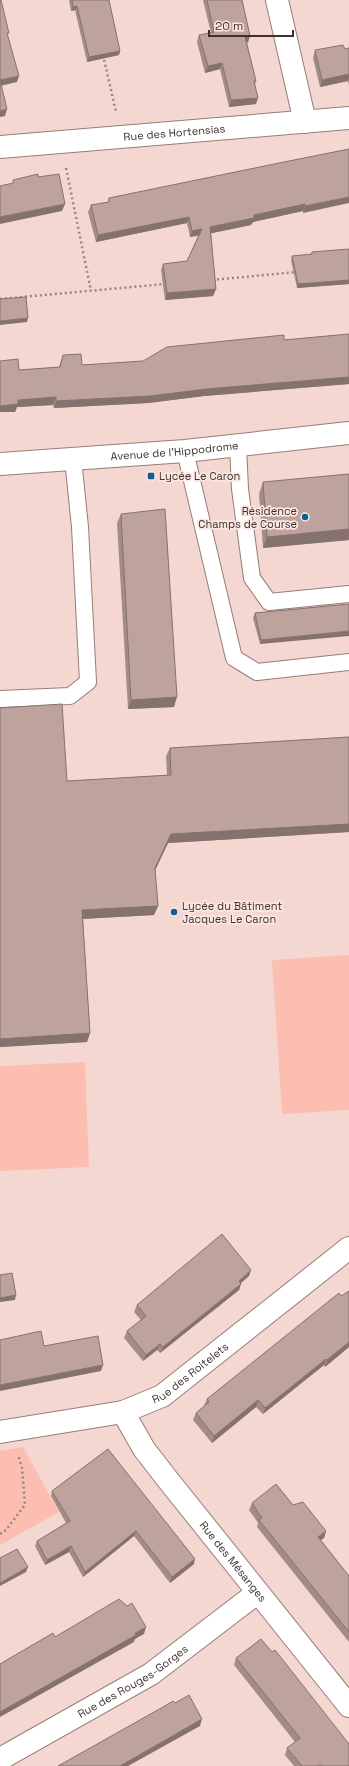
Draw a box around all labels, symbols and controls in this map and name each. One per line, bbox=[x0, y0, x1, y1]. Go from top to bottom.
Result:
scale bar bbox=[209, 12, 293, 38]
text: 20 m bbox=[215, 18, 243, 34]
street label: Rue des Hortensias bbox=[123, 121, 226, 144]
street label: Avenue de l'Hippodrome bbox=[110, 438, 239, 463]
place label: Lycée Le Caron bbox=[159, 469, 240, 483]
marker: Lycée Le Caron bbox=[146, 471, 156, 481]
place label: Résidence Champs de Course bbox=[198, 504, 297, 531]
marker: Résidence Champs de Course bbox=[300, 512, 310, 522]
place label: Lycée du Bâtiment Jacques Le Caron bbox=[182, 899, 282, 926]
marker: Lycée du Bâtiment Jacques Le Caron bbox=[169, 907, 179, 917]
street label: Rue des Roitelets bbox=[150, 1339, 231, 1406]
street label: Rue des Mésanges bbox=[197, 1518, 270, 1605]
street label: Rue des Rouges-Gorges bbox=[75, 1641, 191, 1721]

